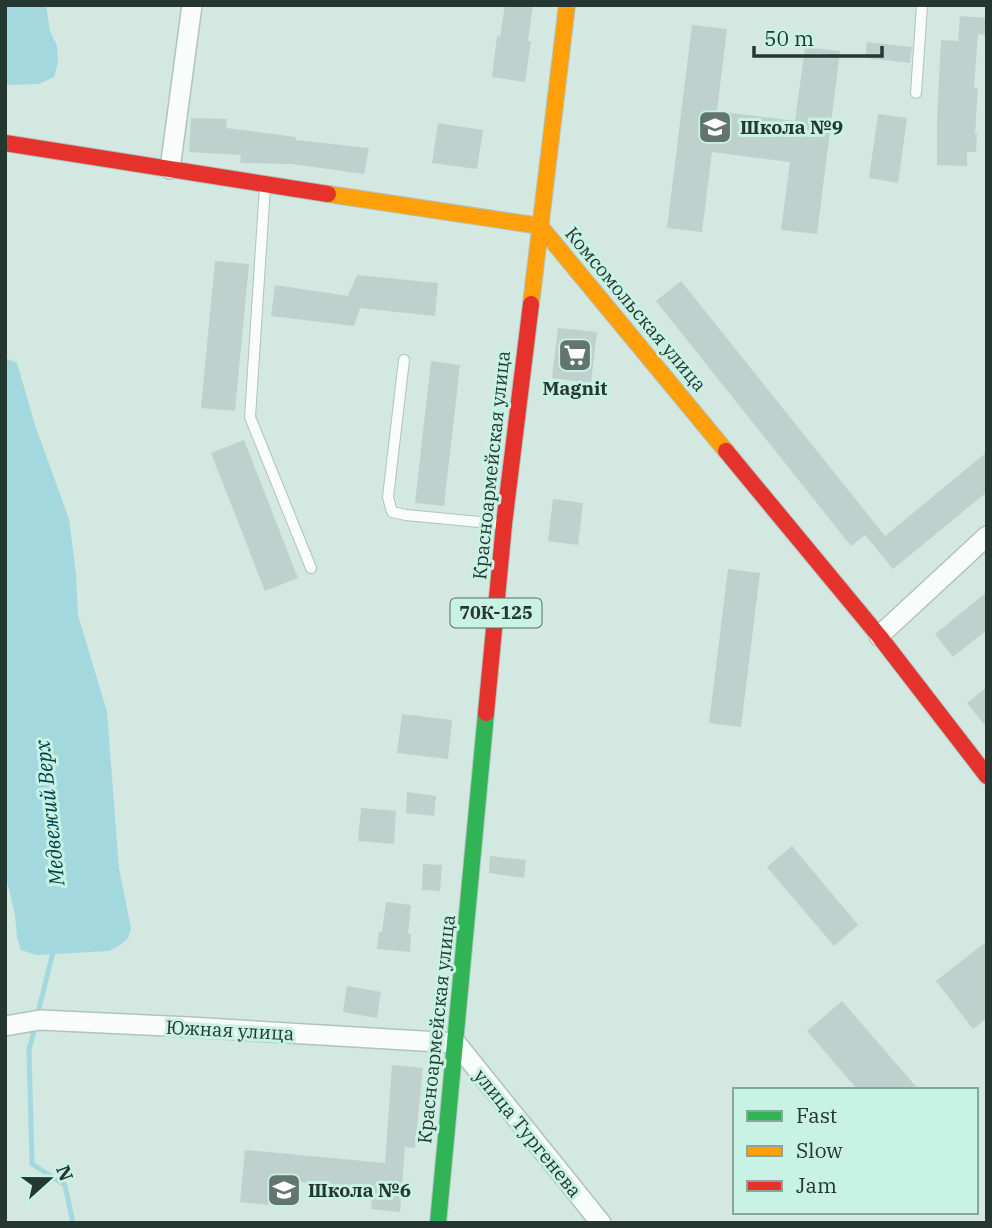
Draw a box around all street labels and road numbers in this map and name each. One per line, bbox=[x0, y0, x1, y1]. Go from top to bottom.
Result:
street label: Комсомольская улица bbox=[560, 222, 712, 396]
street label: Красноармейская улица bbox=[467, 349, 515, 581]
road number: 70К-125 bbox=[450, 598, 542, 628]
street label: Красноармейская улица bbox=[412, 913, 460, 1145]
street label: Южная улица bbox=[165, 1015, 295, 1045]
street label: улица Тургенева bbox=[469, 1064, 587, 1202]

